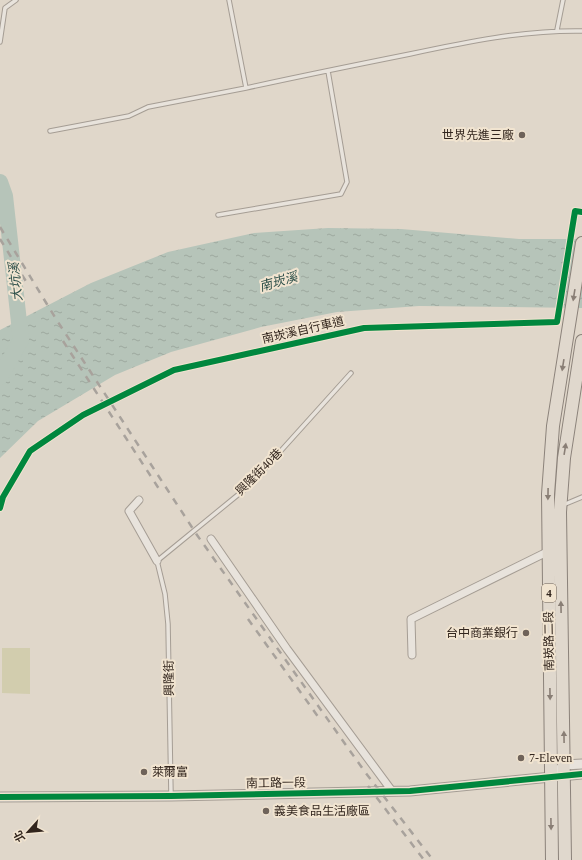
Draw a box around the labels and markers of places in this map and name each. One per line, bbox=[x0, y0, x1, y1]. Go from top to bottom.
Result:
place label: 世界先進三廠 bbox=[442, 128, 514, 142]
marker: 世界先進三廠 bbox=[517, 130, 527, 140]
place label: 台中商業銀行 bbox=[446, 626, 518, 640]
marker: 台中商業銀行 bbox=[521, 628, 531, 638]
place label: 7-Eleven bbox=[529, 751, 572, 765]
marker: 7-Eleven bbox=[516, 753, 526, 763]
place label: 萊爾富 bbox=[152, 765, 188, 779]
marker: 萊爾富 bbox=[139, 767, 149, 777]
place label: 義美食品生活廠區 bbox=[274, 804, 370, 818]
marker: 義美食品生活廠區 bbox=[261, 806, 271, 816]

